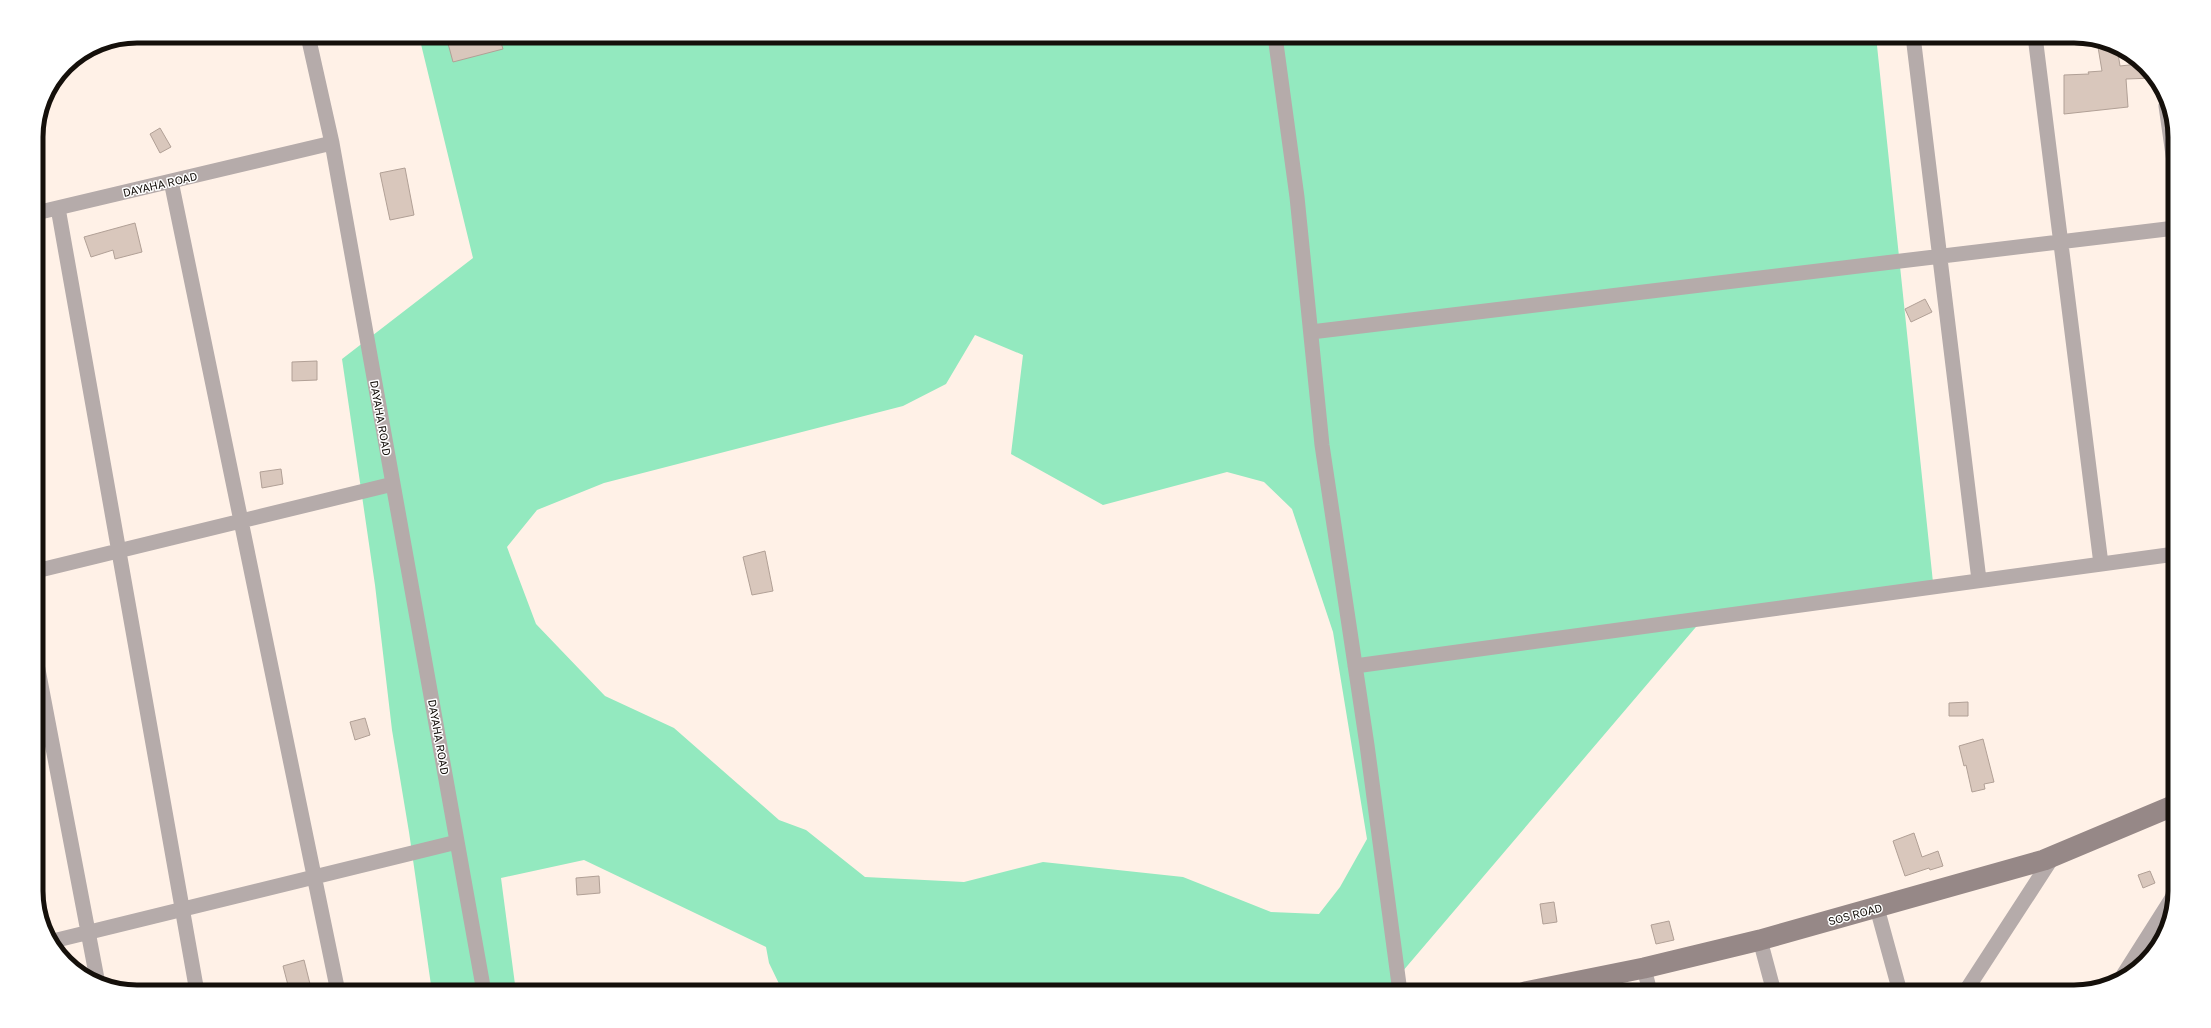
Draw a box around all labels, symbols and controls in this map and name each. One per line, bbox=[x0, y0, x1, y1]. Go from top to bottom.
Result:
street label: DAYAHA ROAD bbox=[122, 169, 199, 199]
street label: DAYAHA ROAD bbox=[368, 379, 394, 457]
street label: DAYAHA ROAD bbox=[426, 698, 452, 776]
street label: SOS ROAD bbox=[1827, 900, 1884, 927]

